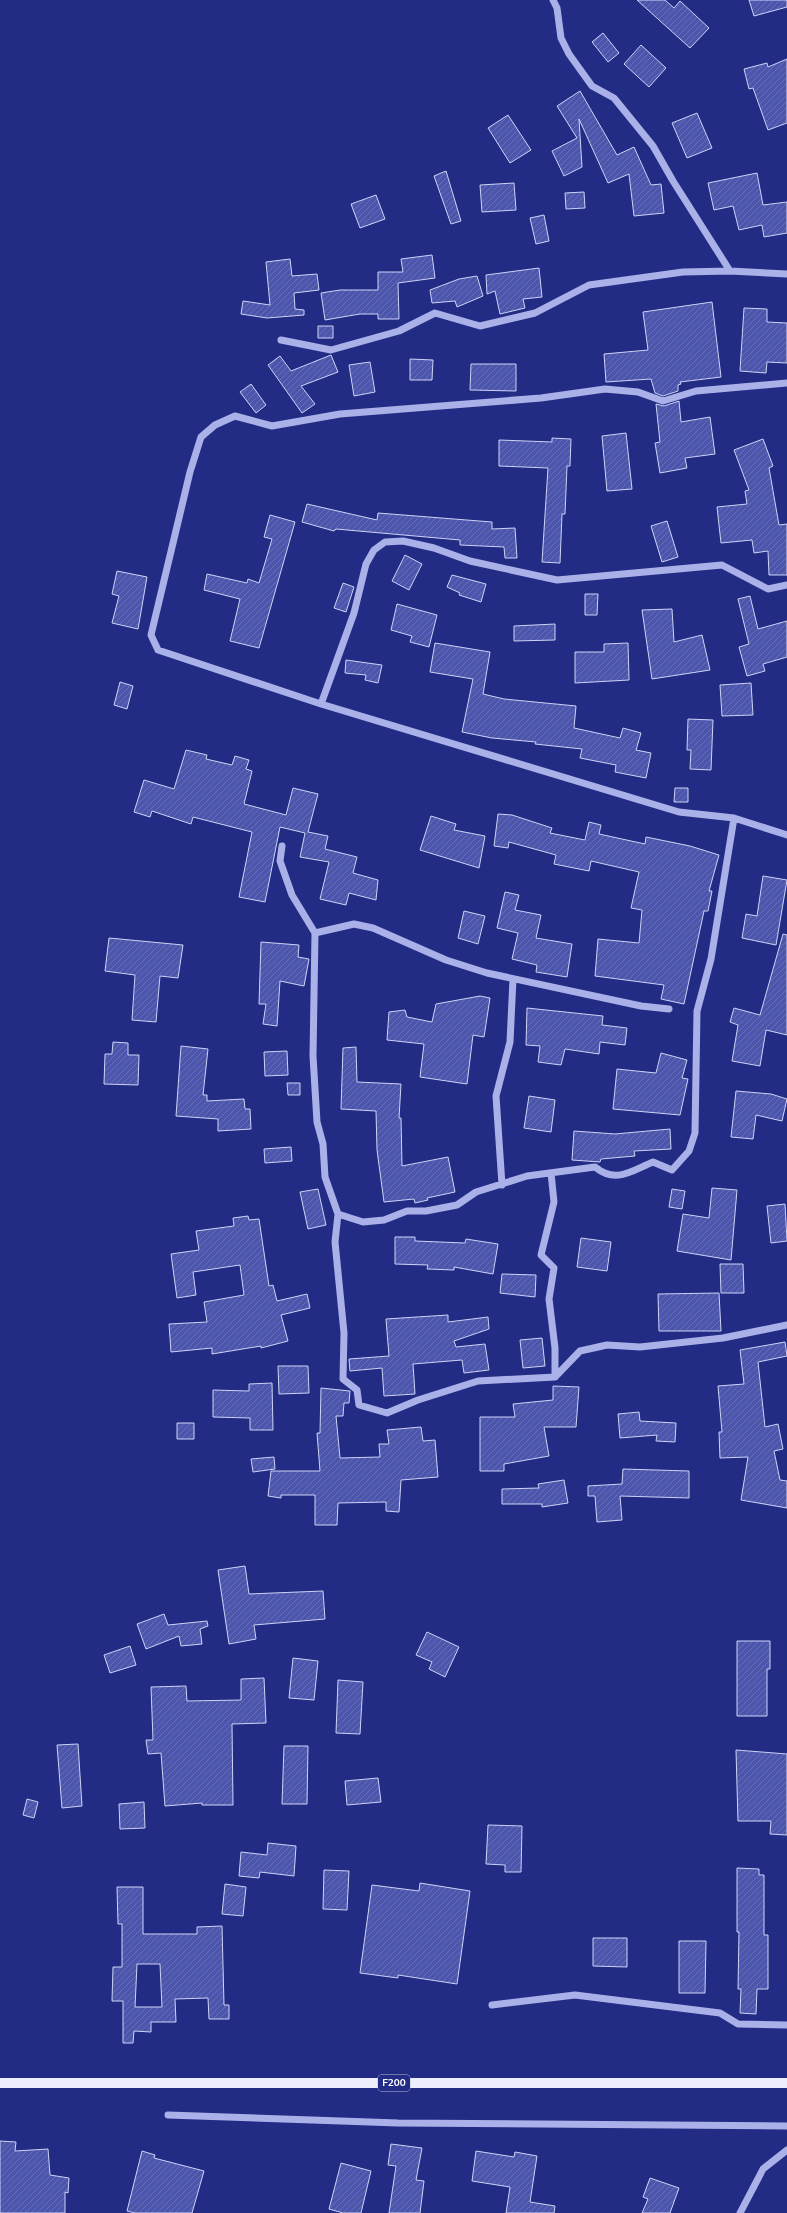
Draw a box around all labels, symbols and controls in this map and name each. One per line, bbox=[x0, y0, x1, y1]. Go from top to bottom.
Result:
road number: F200 bbox=[378, 2075, 410, 2091]

